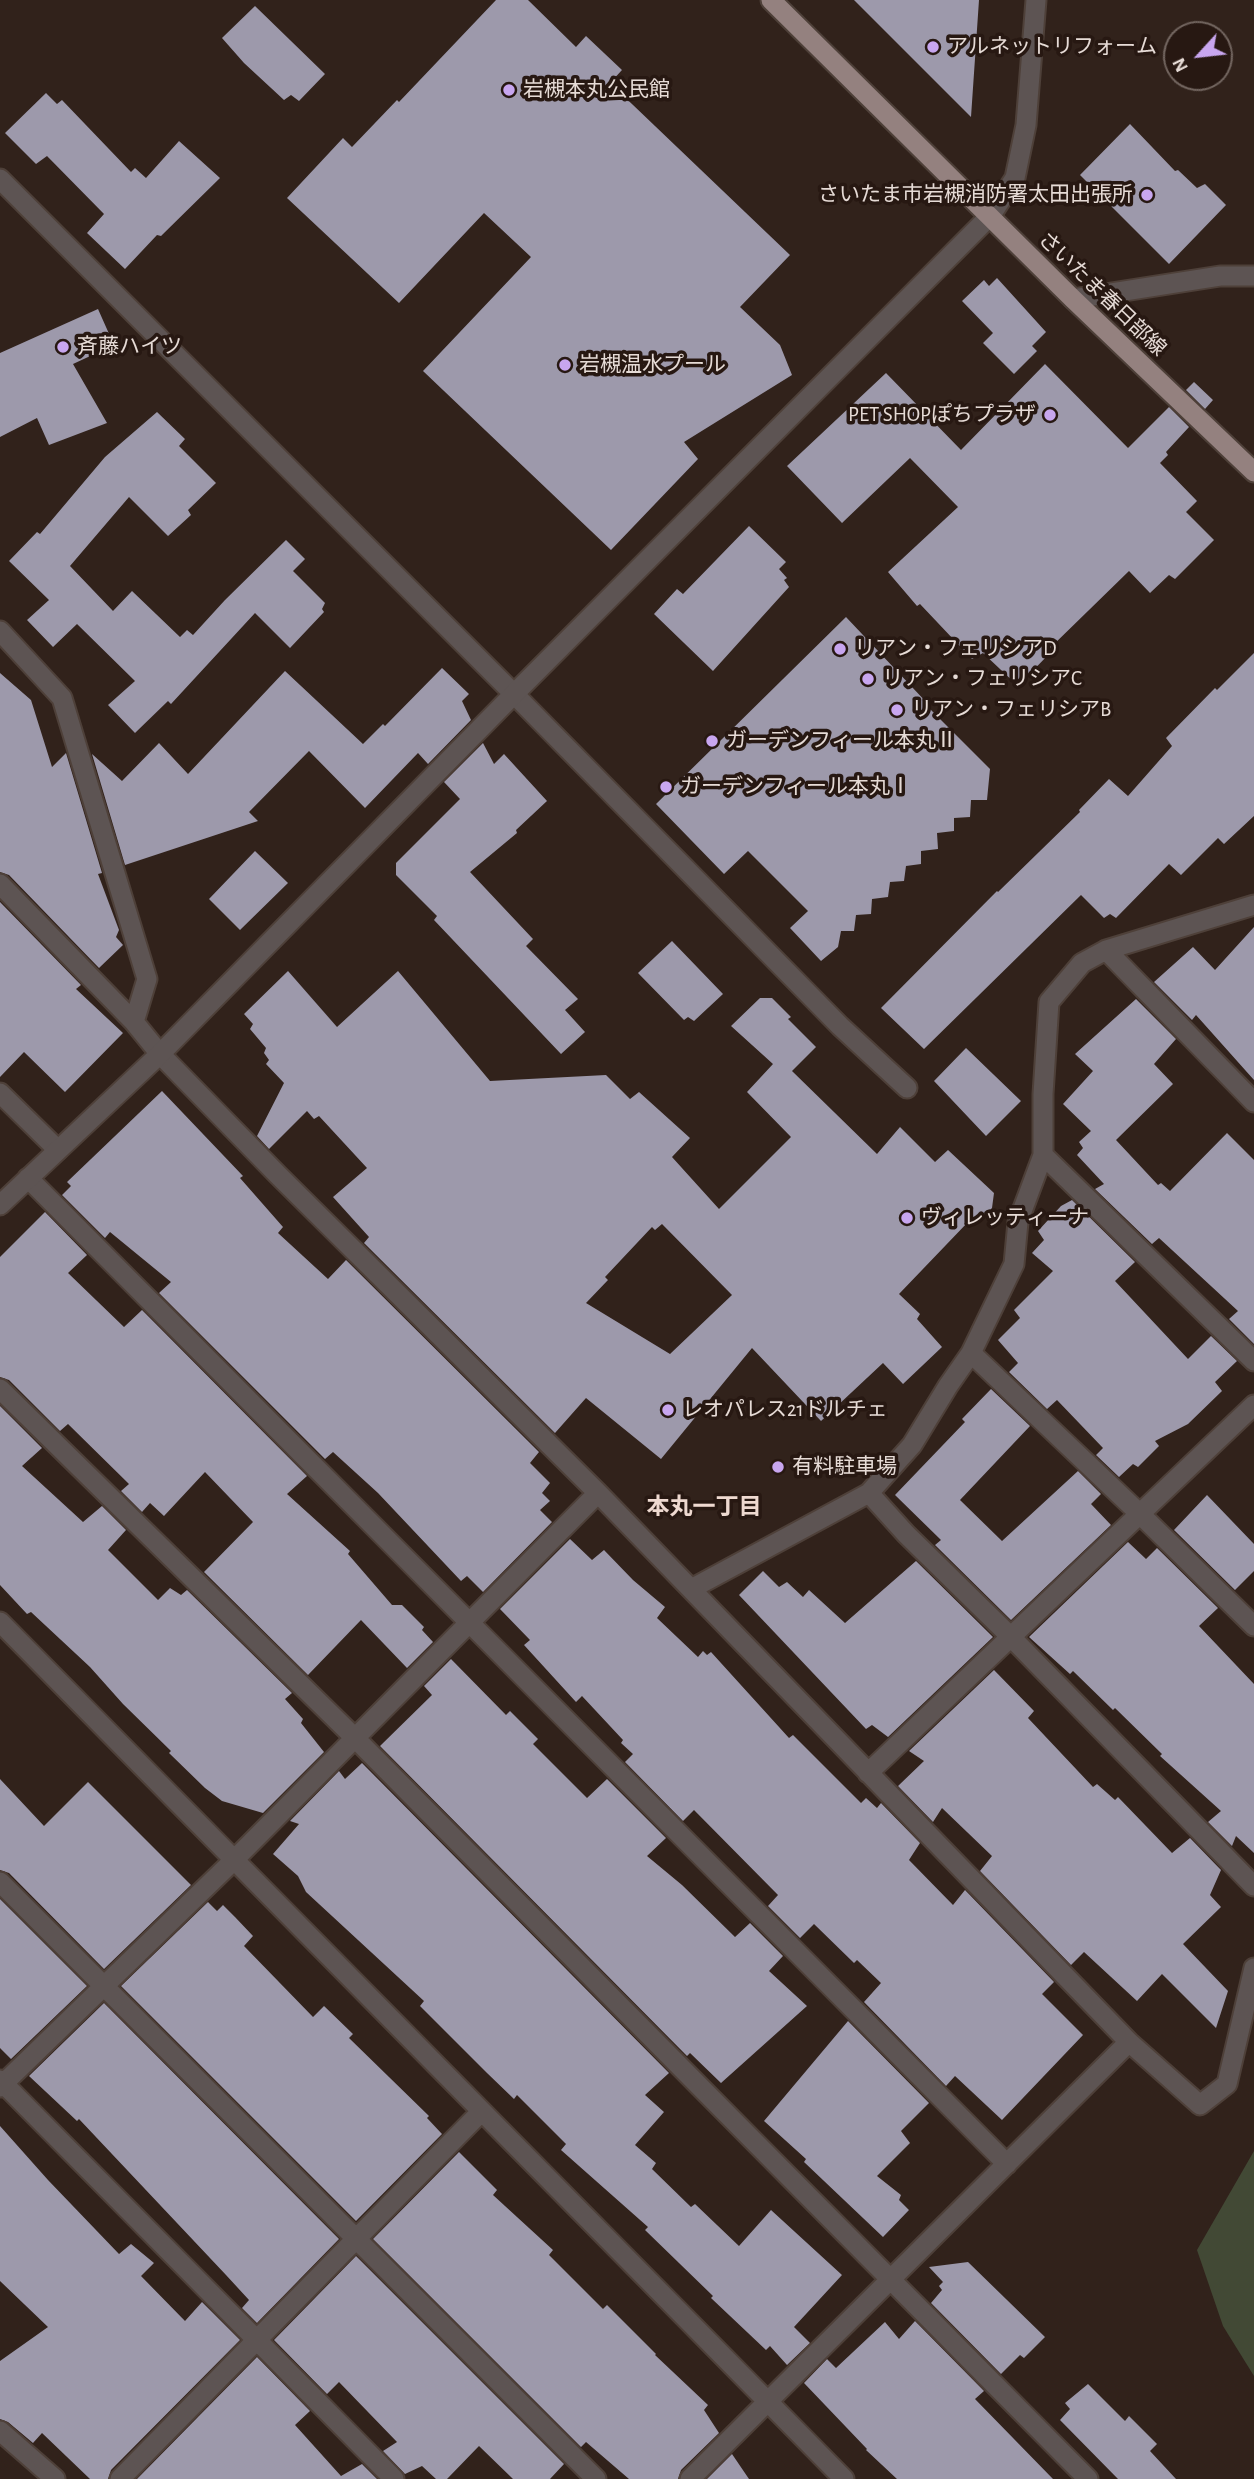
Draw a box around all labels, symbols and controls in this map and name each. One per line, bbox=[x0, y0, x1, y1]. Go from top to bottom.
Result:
north arrow bbox=[1163, 21, 1233, 91]
place label: アルネットリフォーム bbox=[947, 34, 1157, 60]
marker: アルネットリフォーム bbox=[925, 39, 941, 55]
text: N bbox=[1169, 55, 1192, 75]
place label: 岩槻本丸公民館 bbox=[523, 77, 670, 103]
marker: 岩槻本丸公民館 bbox=[501, 82, 517, 98]
place label: さいたま市岩槻消防署太田出張所 bbox=[818, 182, 1133, 208]
marker: さいたま市岩槻消防署太田出張所 bbox=[1139, 187, 1155, 203]
street label: さいたま春日部線 bbox=[1033, 227, 1171, 361]
place label: 斉藤ハイツ bbox=[77, 334, 182, 360]
marker: 斉藤ハイツ bbox=[55, 339, 71, 355]
place label: 岩槻温水プール bbox=[579, 352, 726, 378]
marker: 岩槻温水プール bbox=[557, 357, 573, 373]
place label: PET SHOPぽちプラザ bbox=[848, 402, 1036, 428]
marker: PET SHOPぽちプラザ bbox=[1042, 407, 1058, 423]
place label: リアン・フェリシアD bbox=[854, 636, 1057, 662]
marker: リアン・フェリシアD bbox=[832, 641, 848, 657]
place label: リアン・フェリシアC bbox=[882, 666, 1082, 692]
marker: リアン・フェリシアC bbox=[860, 671, 876, 687]
place label: リアン・フェリシアB bbox=[911, 697, 1111, 723]
marker: リアン・フェリシアB bbox=[889, 702, 905, 718]
place label: ガーデンフィール本丸Ⅱ bbox=[726, 728, 957, 754]
marker: ガーデンフィール本丸Ⅱ bbox=[704, 733, 720, 749]
place label: ガーデンフィール本丸Ⅰ bbox=[680, 774, 911, 800]
marker: ガーデンフィール本丸Ⅰ bbox=[658, 779, 674, 795]
place label: ヴィレッティーナ bbox=[921, 1205, 1089, 1231]
marker: ヴィレッティーナ bbox=[899, 1210, 915, 1226]
place label: レオパレス21ドルチェ bbox=[682, 1397, 888, 1423]
marker: レオパレス21ドルチェ bbox=[660, 1402, 676, 1418]
place label: 有料駐車場 bbox=[792, 1454, 897, 1480]
marker: 有料駐車場 bbox=[770, 1459, 786, 1475]
district label: 本丸一丁目 bbox=[647, 1493, 761, 1521]

